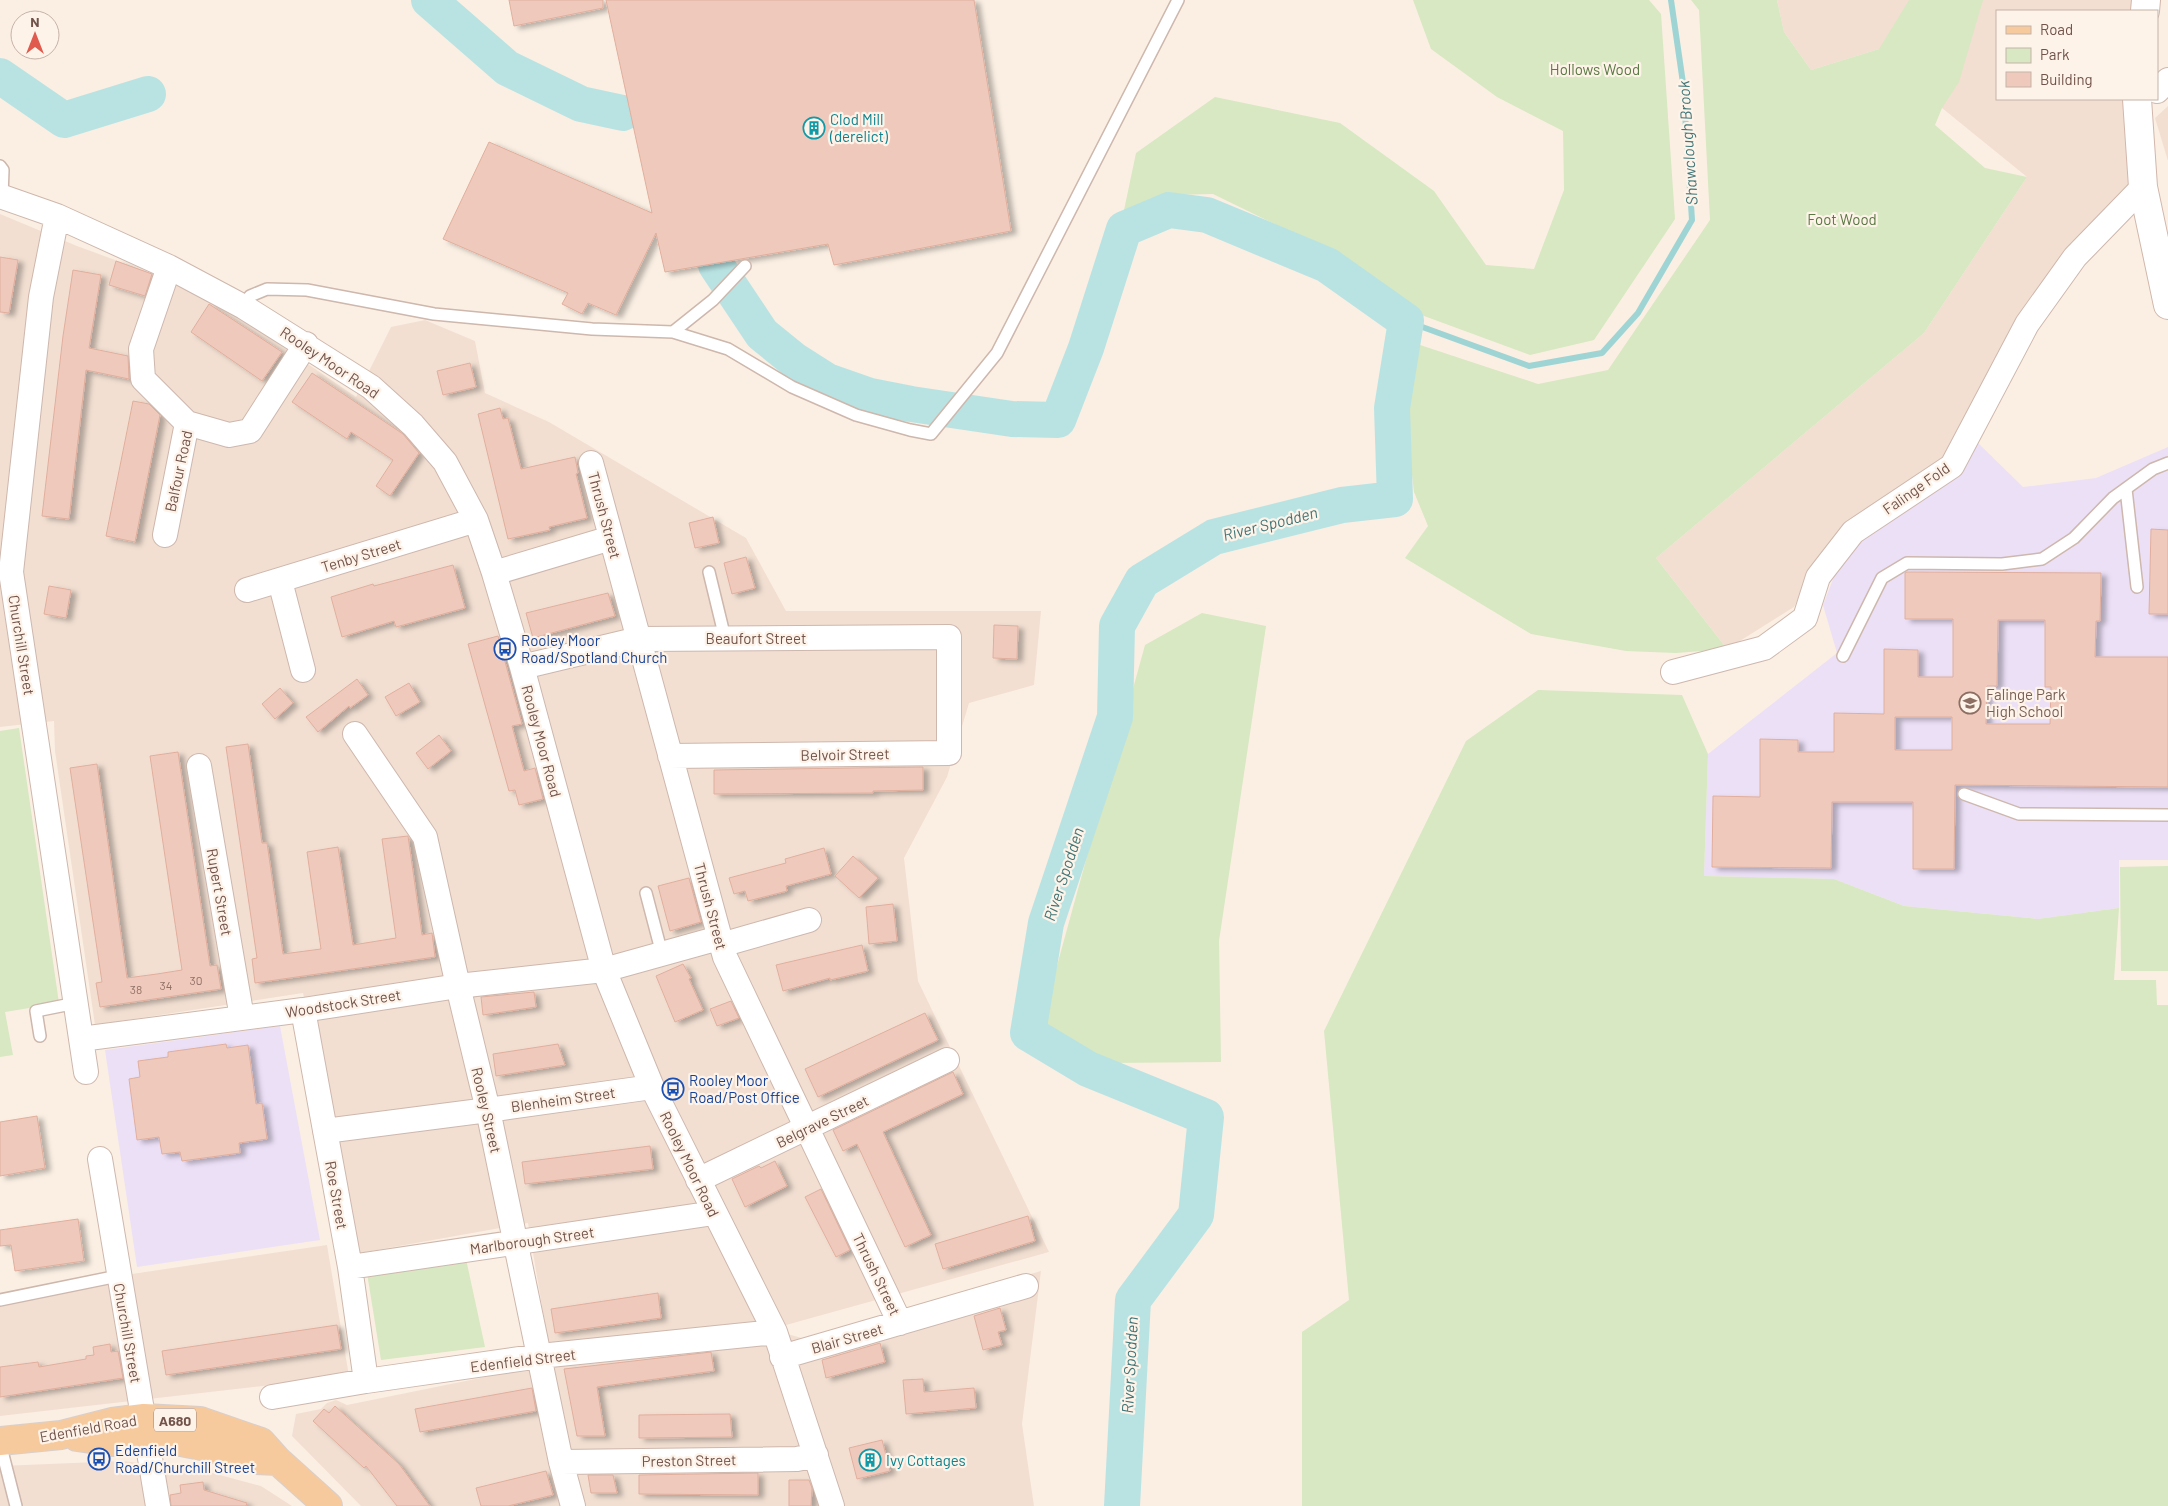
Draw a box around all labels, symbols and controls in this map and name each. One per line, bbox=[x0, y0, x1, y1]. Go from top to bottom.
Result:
north arrow bbox=[10, 10, 60, 60]
legend bbox=[1996, 10, 2158, 100]
text: N bbox=[30, 13, 40, 30]
text: Road bbox=[2040, 20, 2073, 38]
text: Park bbox=[2040, 45, 2070, 63]
park label: Hollows Wood bbox=[1550, 60, 1640, 78]
text: Building bbox=[2040, 70, 2093, 88]
water label: Shawclough Brook bbox=[1673, 80, 1701, 206]
place label: Clod Mill (derelict) bbox=[829, 110, 888, 145]
building icon: Clod Mill (derelict) bbox=[802, 116, 826, 140]
park label: Foot Wood bbox=[1807, 210, 1877, 228]
street label: Rooley Moor Road bbox=[277, 322, 383, 402]
street label: Balfour Road bbox=[161, 429, 195, 513]
street label: Falinge Fold bbox=[1879, 458, 1953, 518]
street label: Thrush Street bbox=[585, 470, 625, 560]
water label: River Spodden bbox=[1221, 502, 1319, 544]
street label: Tenby Street bbox=[319, 534, 403, 576]
street label: Churchill Street bbox=[5, 594, 39, 696]
street label: Beaufort Street bbox=[706, 629, 806, 647]
place label: Rooley Moor Road/Spotland Church bbox=[521, 631, 667, 666]
bus stop icon: Rooley Moor Road/Spotland Church bbox=[493, 637, 517, 661]
street label: Rooley Moor Road bbox=[518, 683, 566, 799]
place label: Falinge Park High School bbox=[1986, 685, 2066, 720]
school or university icon: Falinge Park High School bbox=[1958, 691, 1982, 715]
street label: Belvoir Street bbox=[800, 744, 890, 764]
water label: River Spodden bbox=[1039, 825, 1087, 923]
street label: Rupert Street bbox=[203, 847, 237, 937]
street label: Thrush Street bbox=[691, 861, 731, 951]
house number: 30 bbox=[190, 973, 202, 987]
house number: 34 bbox=[160, 978, 172, 992]
house number: 38 bbox=[130, 982, 142, 996]
street label: Woodstock Street bbox=[284, 985, 402, 1021]
street label: Rooley Street bbox=[468, 1065, 506, 1155]
place label: Rooley Moor Road/Post Office bbox=[689, 1071, 800, 1106]
bus stop icon: Rooley Moor Road/Post Office bbox=[661, 1077, 685, 1101]
street label: Blenheim Street bbox=[510, 1083, 616, 1115]
street label: Belgrave Street bbox=[773, 1091, 871, 1151]
street label: Rooley Moor Road bbox=[657, 1108, 723, 1220]
street label: Roe Street bbox=[322, 1159, 352, 1231]
street label: Marlborough Street bbox=[469, 1222, 595, 1258]
street label: Thrush Street bbox=[849, 1230, 905, 1318]
street label: Churchill Street bbox=[110, 1282, 146, 1384]
water label: River Spodden bbox=[1117, 1316, 1141, 1414]
street label: Blair Street bbox=[809, 1319, 885, 1357]
street label: Edenfield Street bbox=[469, 1345, 577, 1375]
road number: A680 bbox=[154, 1408, 196, 1432]
street label: Edenfield Road bbox=[38, 1411, 138, 1445]
place label: Edenfield Road/Churchill Street bbox=[115, 1441, 255, 1476]
bus stop icon: Edenfield Road/Churchill Street bbox=[87, 1447, 111, 1471]
building icon: Ivy Cottages bbox=[858, 1448, 882, 1472]
street label: Preston Street bbox=[641, 1450, 737, 1470]
place label: Ivy Cottages bbox=[886, 1451, 966, 1469]

